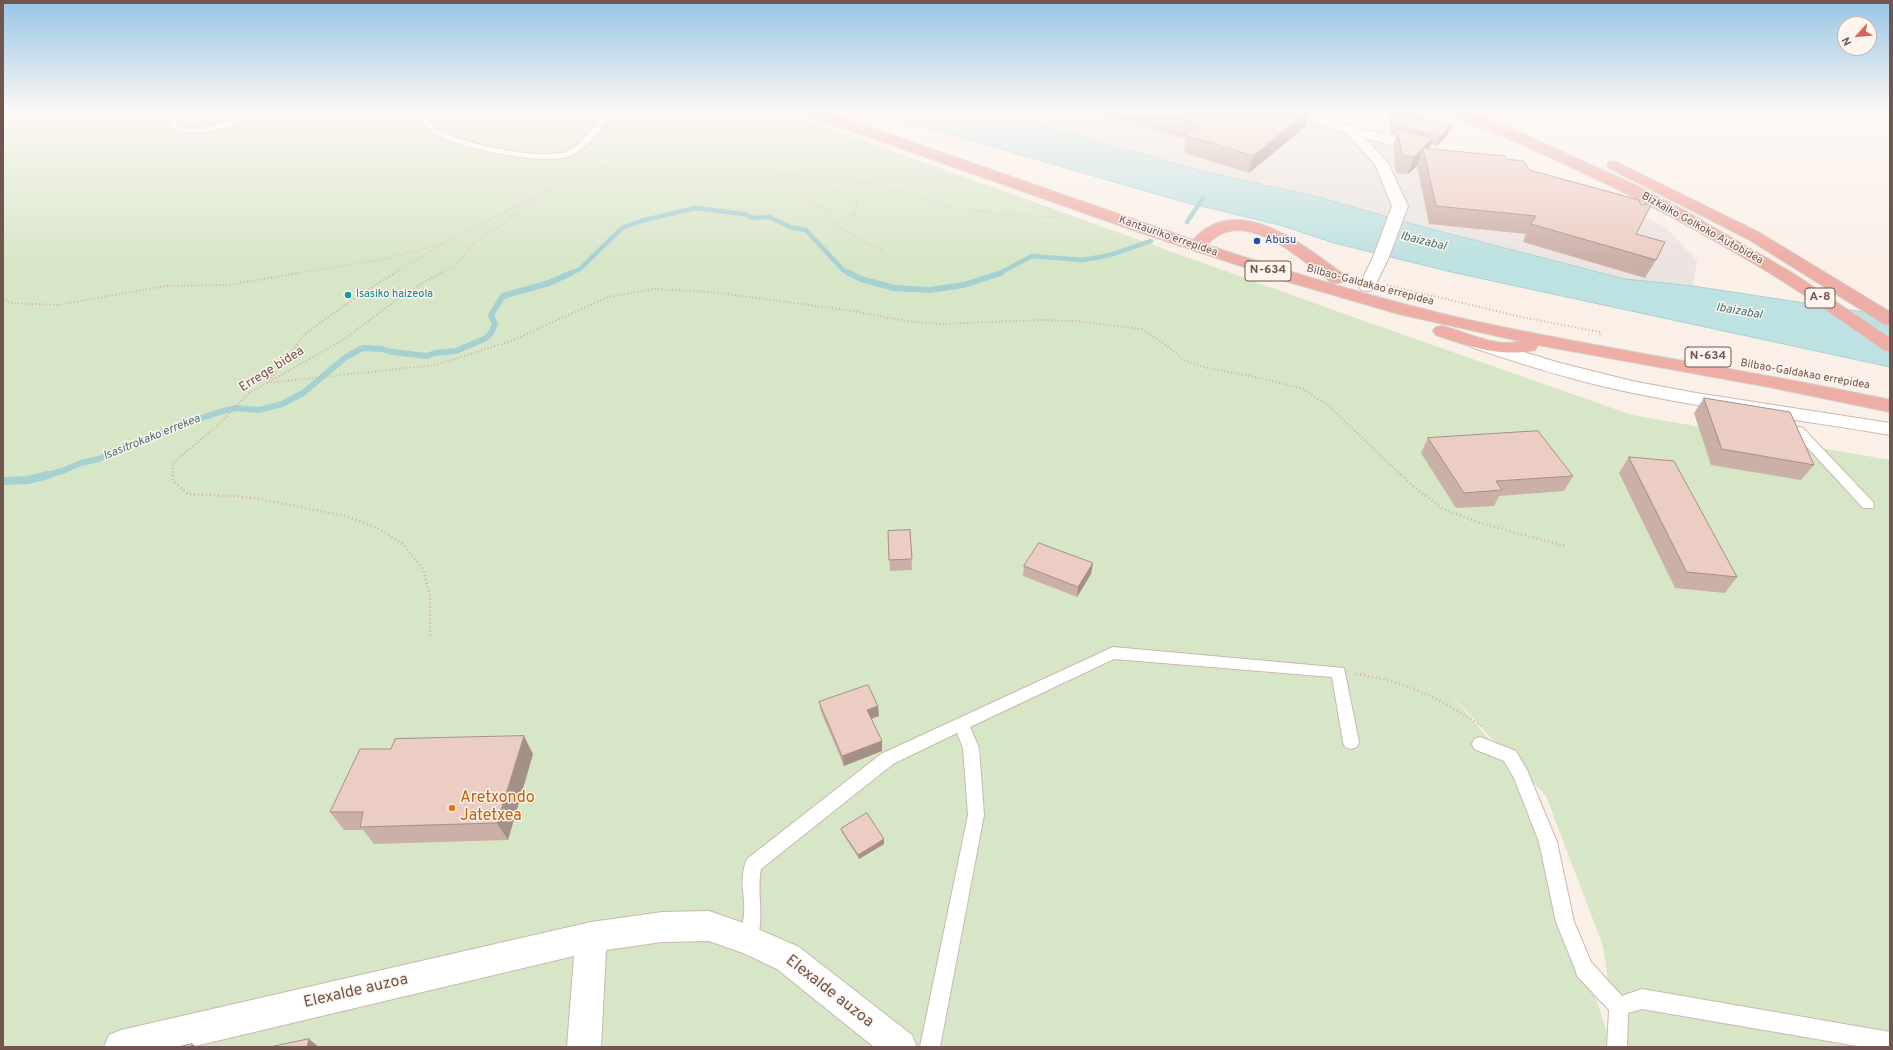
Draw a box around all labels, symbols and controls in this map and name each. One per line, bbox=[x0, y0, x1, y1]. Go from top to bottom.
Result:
north arrow bbox=[1837, 16, 1877, 56]
text: N bbox=[1839, 34, 1855, 48]
street label: Bizkaiko Golkoko Autobidea bbox=[1639, 190, 1765, 268]
street label: Kantauriko errepidea bbox=[1117, 214, 1219, 260]
water label: Ibaizabal bbox=[1399, 229, 1447, 255]
place label: Abusu bbox=[1265, 234, 1296, 248]
marker: Abusu bbox=[1252, 236, 1262, 246]
road number: N-634 bbox=[1245, 261, 1291, 281]
street label: Bilbao-Galdakao errepidea bbox=[1305, 263, 1435, 309]
place label: Isasiko haizeola bbox=[356, 288, 433, 302]
road number: A-8 bbox=[1805, 288, 1835, 308]
marker: Isasiko haizeola bbox=[343, 290, 353, 300]
water label: Ibaizabal bbox=[1715, 301, 1763, 323]
street label: Errege bidea bbox=[237, 344, 307, 396]
road number: N-634 bbox=[1685, 347, 1731, 367]
street label: Bilbao-Galdakao errepidea bbox=[1739, 357, 1871, 393]
water label: Isasitrokako errekea bbox=[102, 412, 202, 464]
place label: Aretxondo Jatetxea bbox=[460, 789, 535, 827]
marker: Aretxondo Jatetxea bbox=[447, 803, 457, 813]
street label: Elexalde auzoa bbox=[781, 952, 877, 1032]
street label: Elexalde auzoa bbox=[302, 971, 410, 1013]

